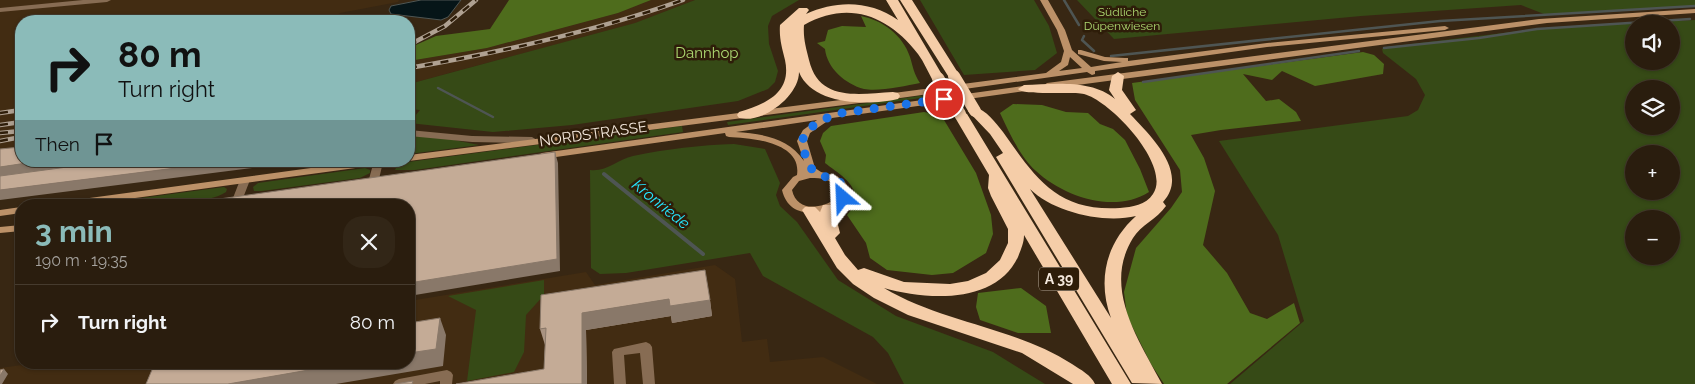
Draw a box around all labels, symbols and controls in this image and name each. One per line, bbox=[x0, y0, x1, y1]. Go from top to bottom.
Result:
park label: Südliche Düpenwiesen bbox=[1084, 5, 1160, 33]
map controls bbox=[1625, 15, 1680, 265]
button: sound bbox=[1625, 15, 1680, 70]
text: 80 m bbox=[118, 34, 202, 75]
icon: right bbox=[35, 35, 100, 100]
park label: Dannhop bbox=[675, 44, 739, 62]
text: Turn right bbox=[118, 76, 215, 102]
pin bbox=[923, 78, 965, 120]
button: layers bbox=[1625, 80, 1680, 135]
icon: arrive bbox=[930, 85, 958, 113]
street label: NORDSTRASSE bbox=[538, 118, 648, 150]
icon: arrive bbox=[90, 130, 118, 158]
text: Then bbox=[35, 133, 80, 155]
button: + bbox=[1625, 145, 1680, 200]
position arrow bbox=[816, 171, 868, 223]
water label: Kronriede bbox=[628, 175, 694, 233]
button: − bbox=[1625, 210, 1680, 265]
text: 3 min bbox=[35, 214, 113, 249]
button: close bbox=[343, 216, 395, 268]
text: 190 m · 19:35 bbox=[35, 251, 127, 270]
road number: A 39 bbox=[1039, 268, 1079, 290]
icon: right bbox=[35, 308, 63, 336]
text: Turn right bbox=[78, 311, 167, 333]
text: 80 m bbox=[350, 311, 395, 333]

